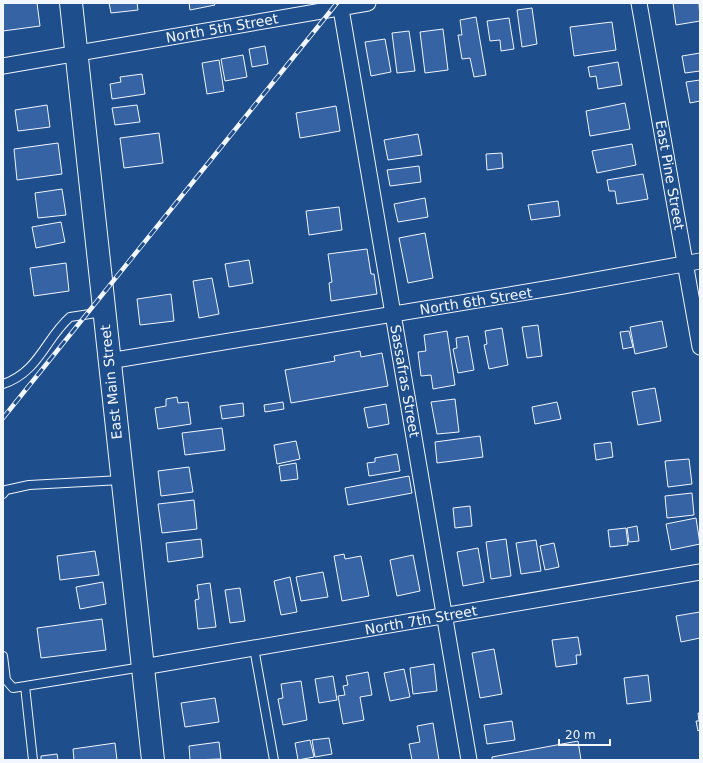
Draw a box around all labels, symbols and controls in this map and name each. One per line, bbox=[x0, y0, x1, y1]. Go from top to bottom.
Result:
street label: North 5th Street bbox=[165, 10, 280, 46]
street label: East Pine Street bbox=[652, 119, 688, 232]
street label: North 6th Street bbox=[419, 284, 534, 318]
street label: East Main Street bbox=[97, 323, 125, 440]
street label: Sassafras Street bbox=[387, 323, 423, 439]
street label: North 7th Street bbox=[364, 602, 479, 638]
scale bar bbox=[559, 721, 610, 747]
text: 20 m bbox=[565, 728, 596, 742]

